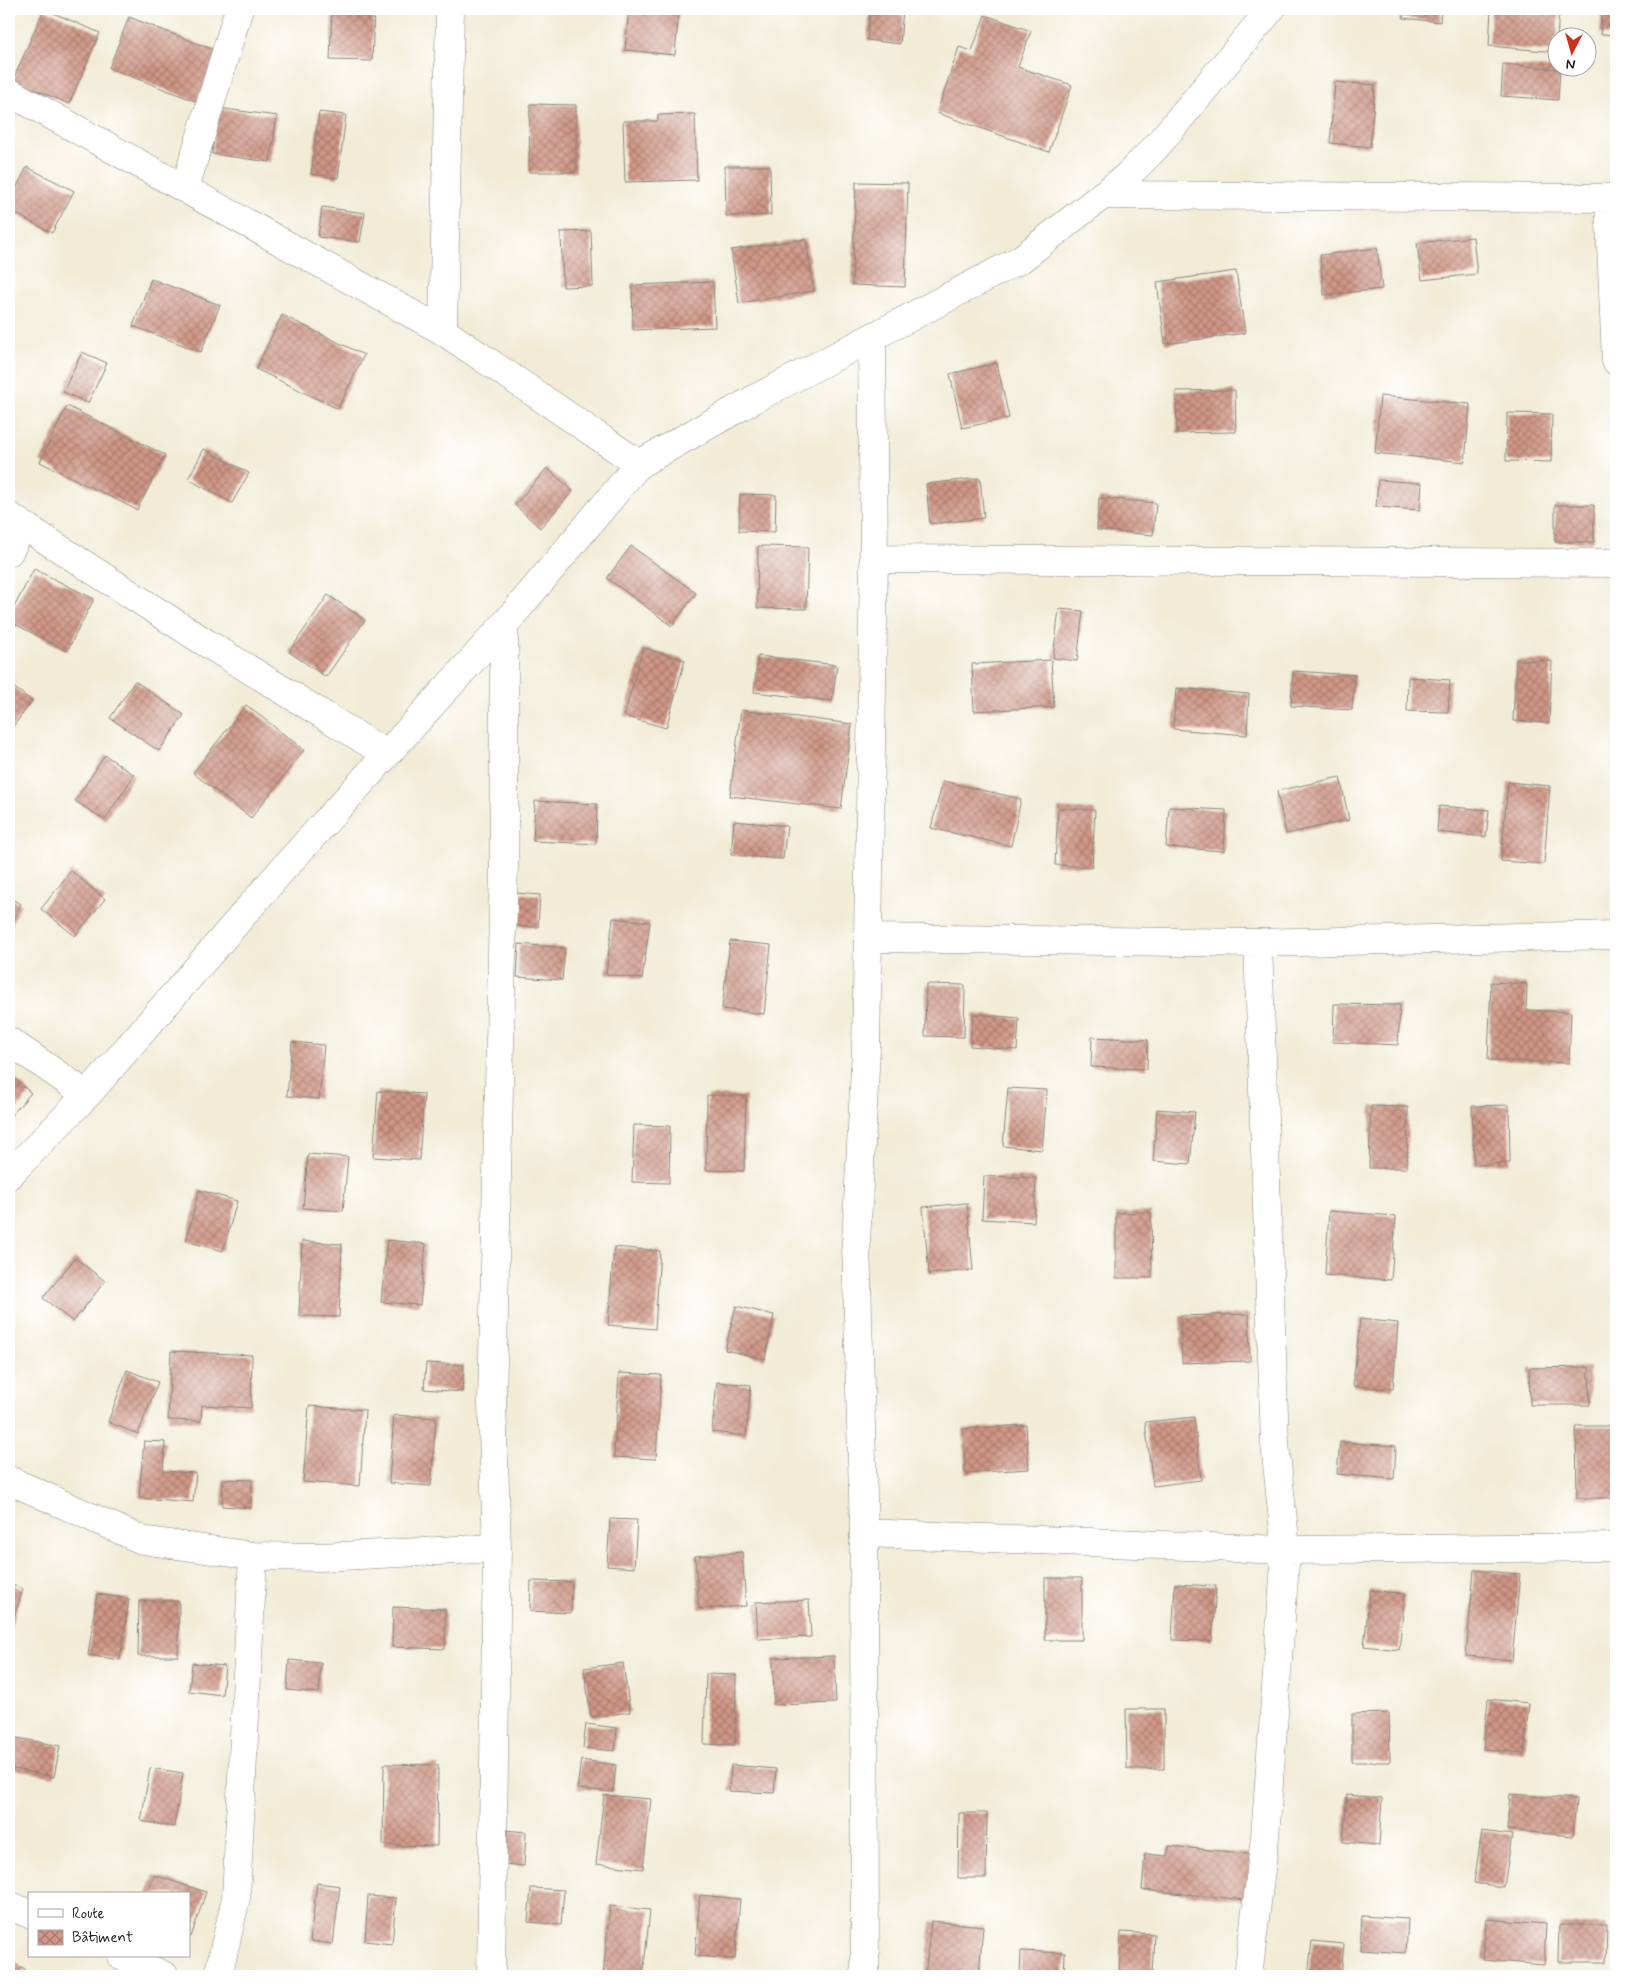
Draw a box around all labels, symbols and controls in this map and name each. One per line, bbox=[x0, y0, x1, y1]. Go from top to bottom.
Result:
north arrow bbox=[1548, 28, 1598, 78]
text: N bbox=[1565, 54, 1576, 73]
legend bbox=[28, 1892, 190, 1958]
text: Route bbox=[72, 1904, 105, 1924]
text: Bâtiment bbox=[72, 1928, 133, 1948]

